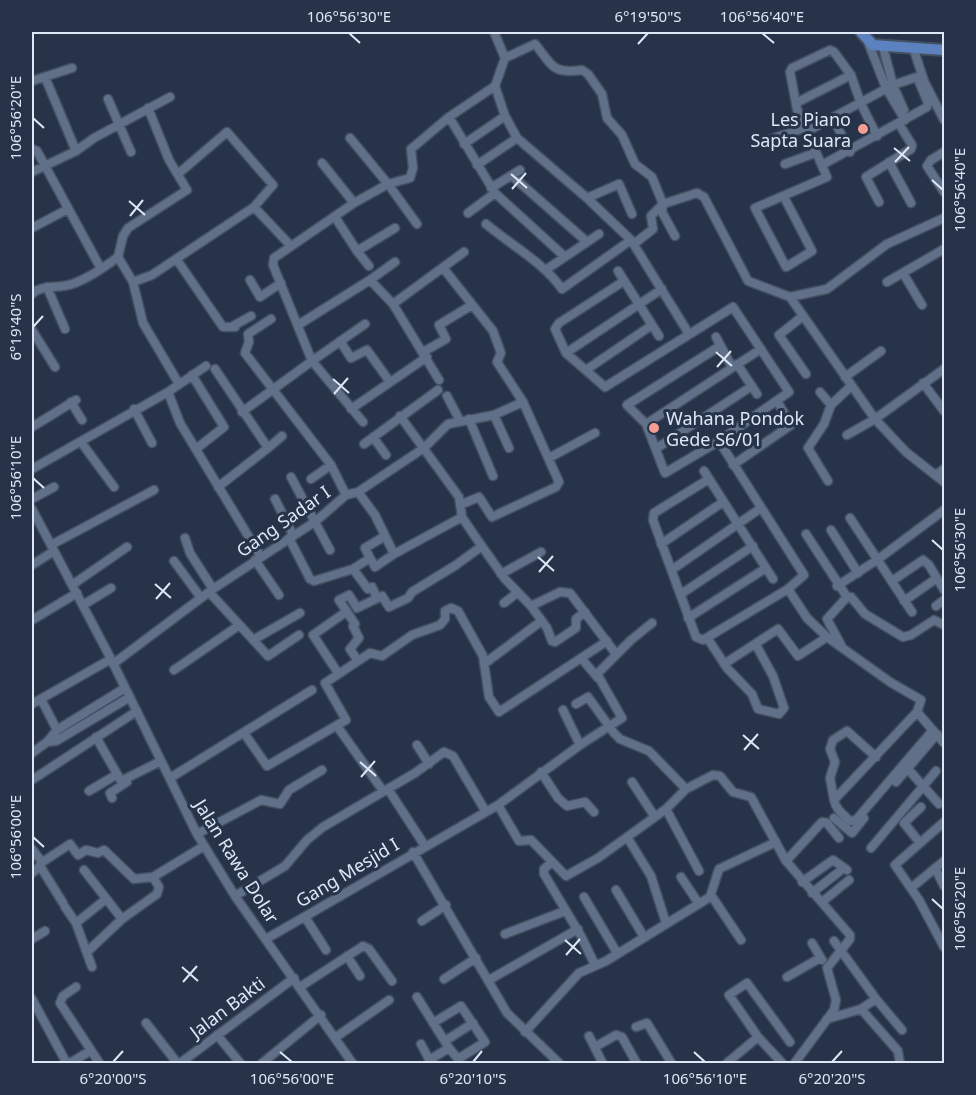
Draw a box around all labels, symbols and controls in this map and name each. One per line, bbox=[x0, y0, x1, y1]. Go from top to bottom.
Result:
text: 106°56'30"E bbox=[307, 6, 391, 26]
text: 6°19'50"S bbox=[614, 6, 682, 26]
text: 106°56'40"E bbox=[720, 6, 804, 26]
text: 106°56'20"E bbox=[5, 76, 25, 160]
place label: Les Piano Sapta Suara bbox=[750, 107, 851, 152]
marker: Les Piano Sapta Suara bbox=[856, 122, 870, 136]
text: 106°56'40"E bbox=[949, 148, 969, 232]
text: 6°19'40"S bbox=[5, 293, 25, 361]
place label: Wahana Pondok Gede S6/01 bbox=[666, 406, 804, 451]
marker: Wahana Pondok Gede S6/01 bbox=[647, 421, 661, 435]
text: 106°56'10"E bbox=[5, 436, 25, 520]
street label: Gang Sadar I bbox=[231, 480, 335, 562]
text: 106°56'30"E bbox=[949, 508, 969, 592]
street label: Jalan Rawa Dolar bbox=[188, 793, 285, 928]
text: 106°56'00"E bbox=[5, 795, 25, 879]
street label: Gang Mesjid I bbox=[291, 832, 403, 912]
text: 106°56'20"E bbox=[949, 867, 969, 951]
street label: Jalan Bakti bbox=[183, 971, 269, 1044]
text: 6°20'00"S bbox=[79, 1068, 147, 1088]
text: 106°56'00"E bbox=[250, 1068, 334, 1088]
text: 6°20'10"S bbox=[439, 1068, 507, 1088]
text: 106°56'10"E bbox=[663, 1068, 747, 1088]
text: 6°20'20"S bbox=[798, 1068, 866, 1088]

